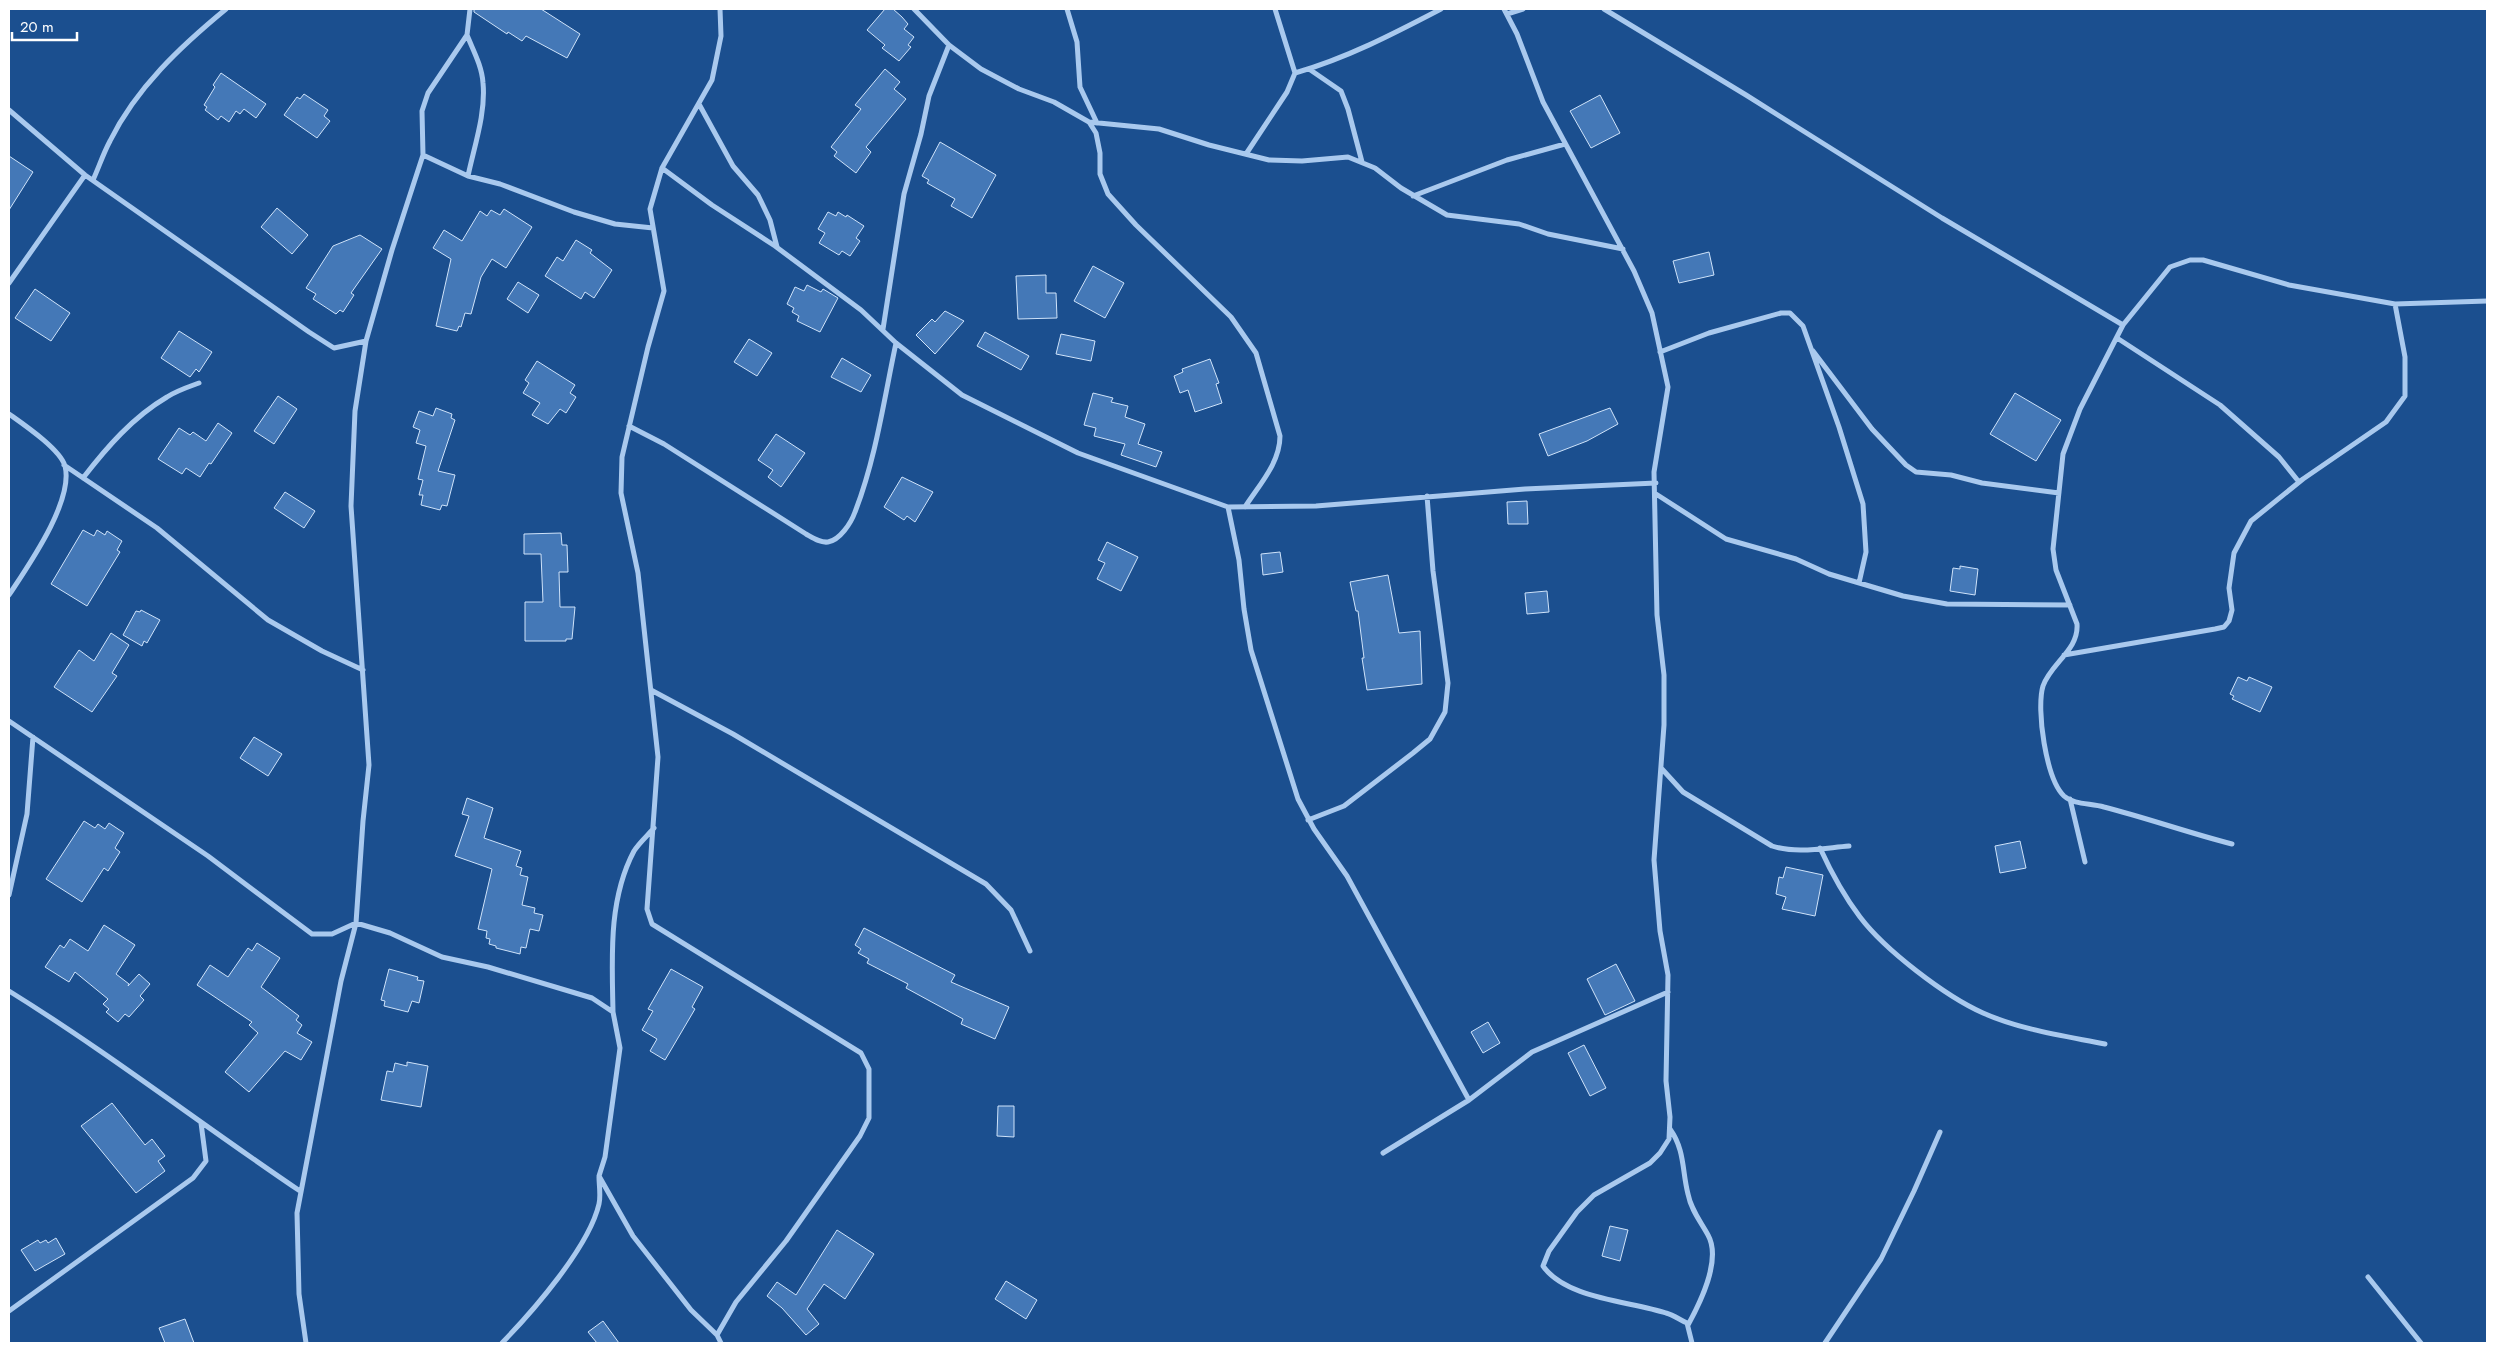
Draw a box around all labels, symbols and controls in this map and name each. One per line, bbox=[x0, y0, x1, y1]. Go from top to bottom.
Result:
scale bar bbox=[12, 10, 78, 42]
text: 20 m bbox=[20, 16, 54, 38]

